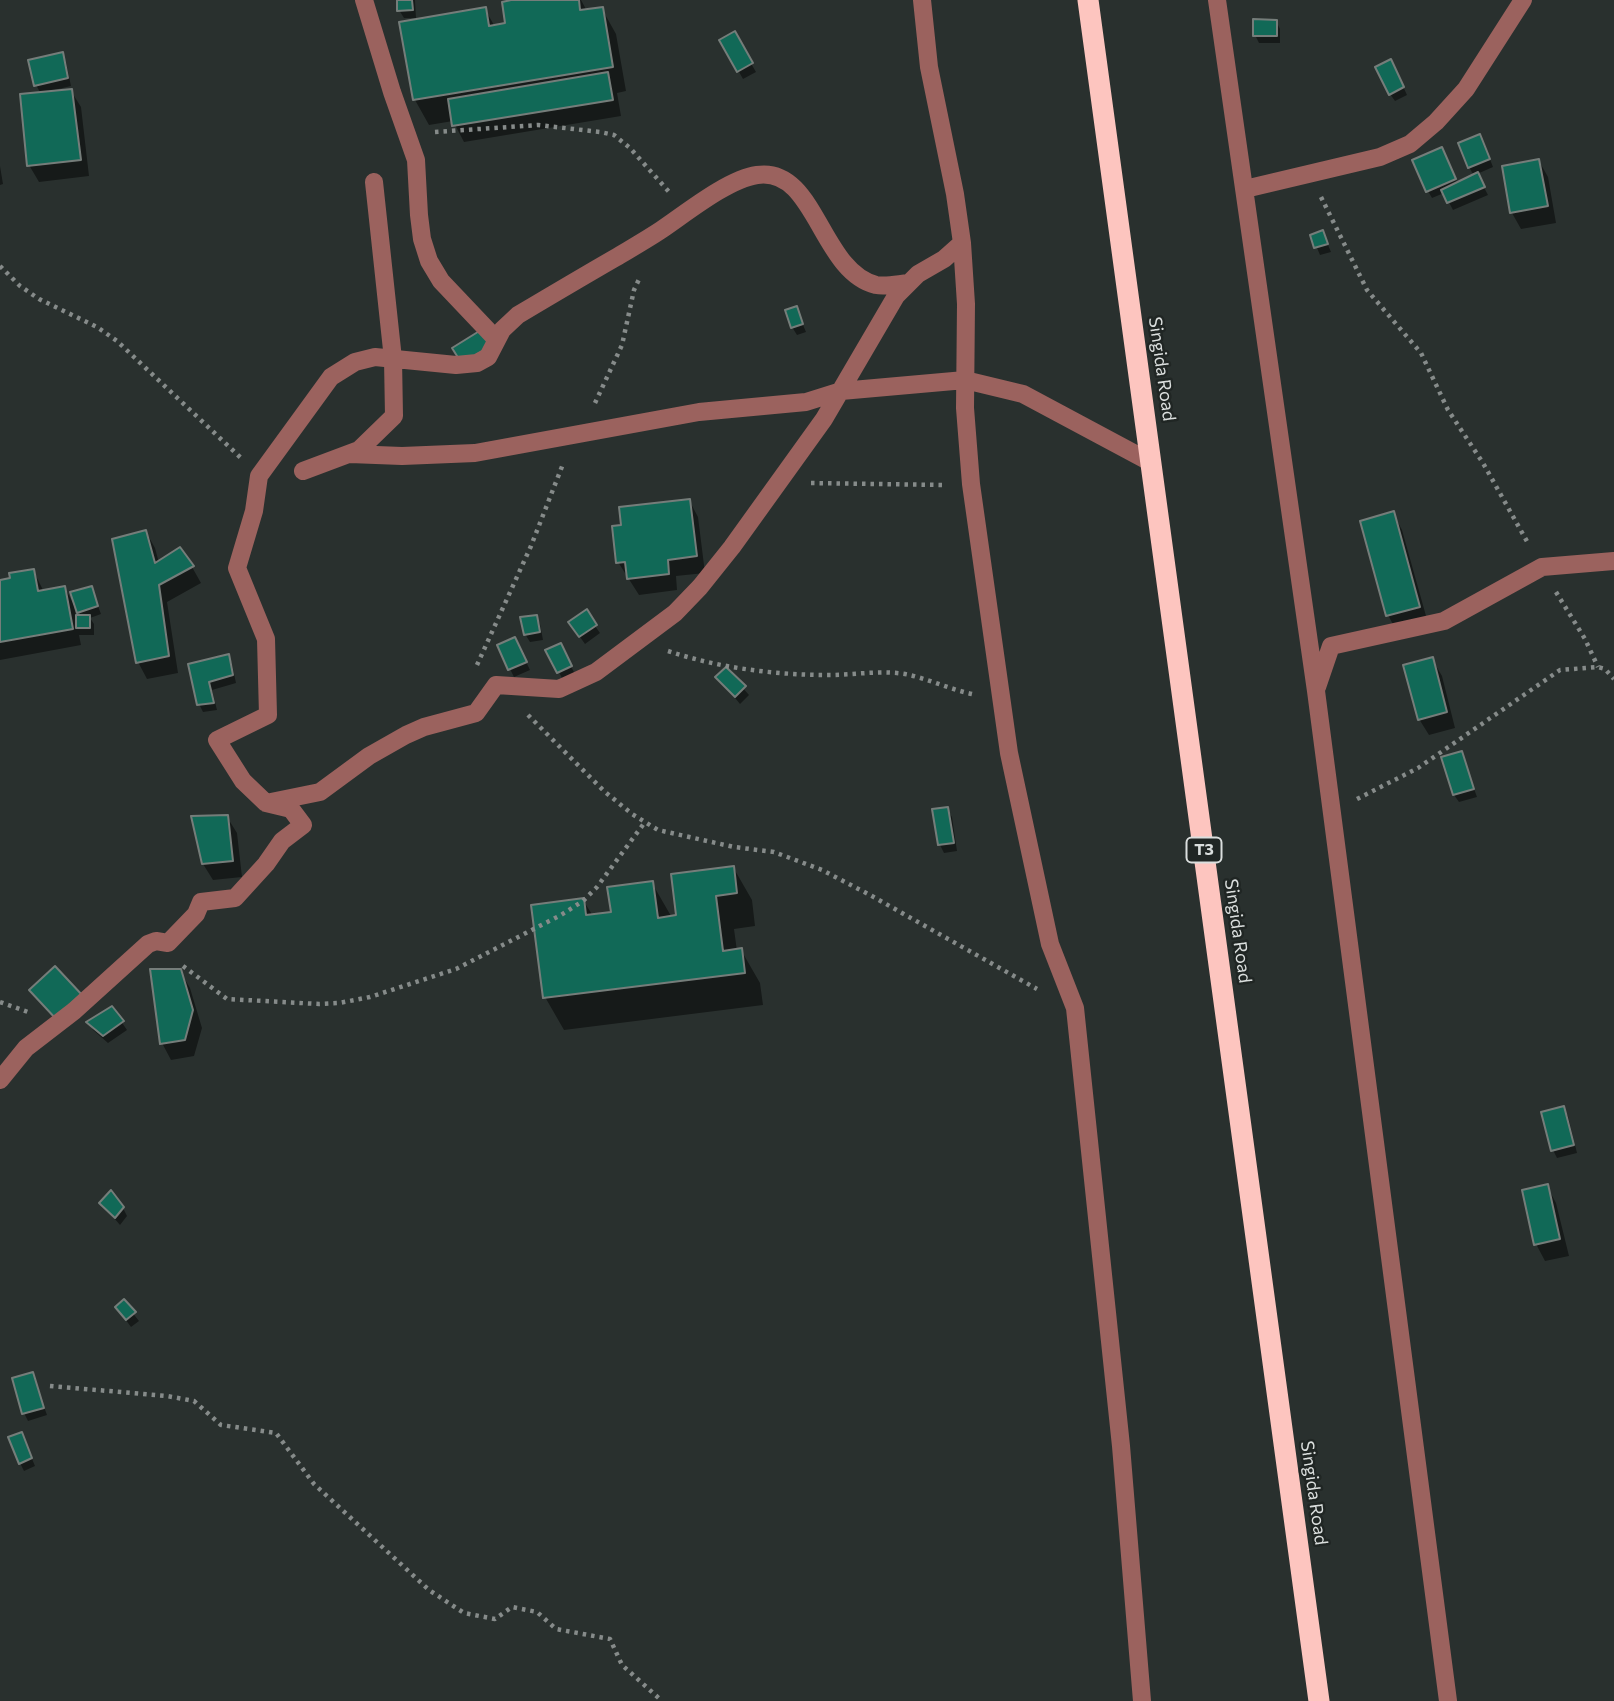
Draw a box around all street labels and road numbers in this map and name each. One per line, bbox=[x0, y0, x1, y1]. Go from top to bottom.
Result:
street label: Singida Road bbox=[1144, 315, 1180, 423]
road number: T3 bbox=[1186, 838, 1222, 862]
street label: Singida Road bbox=[1220, 877, 1256, 985]
street label: Singida Road bbox=[1296, 1439, 1332, 1547]

